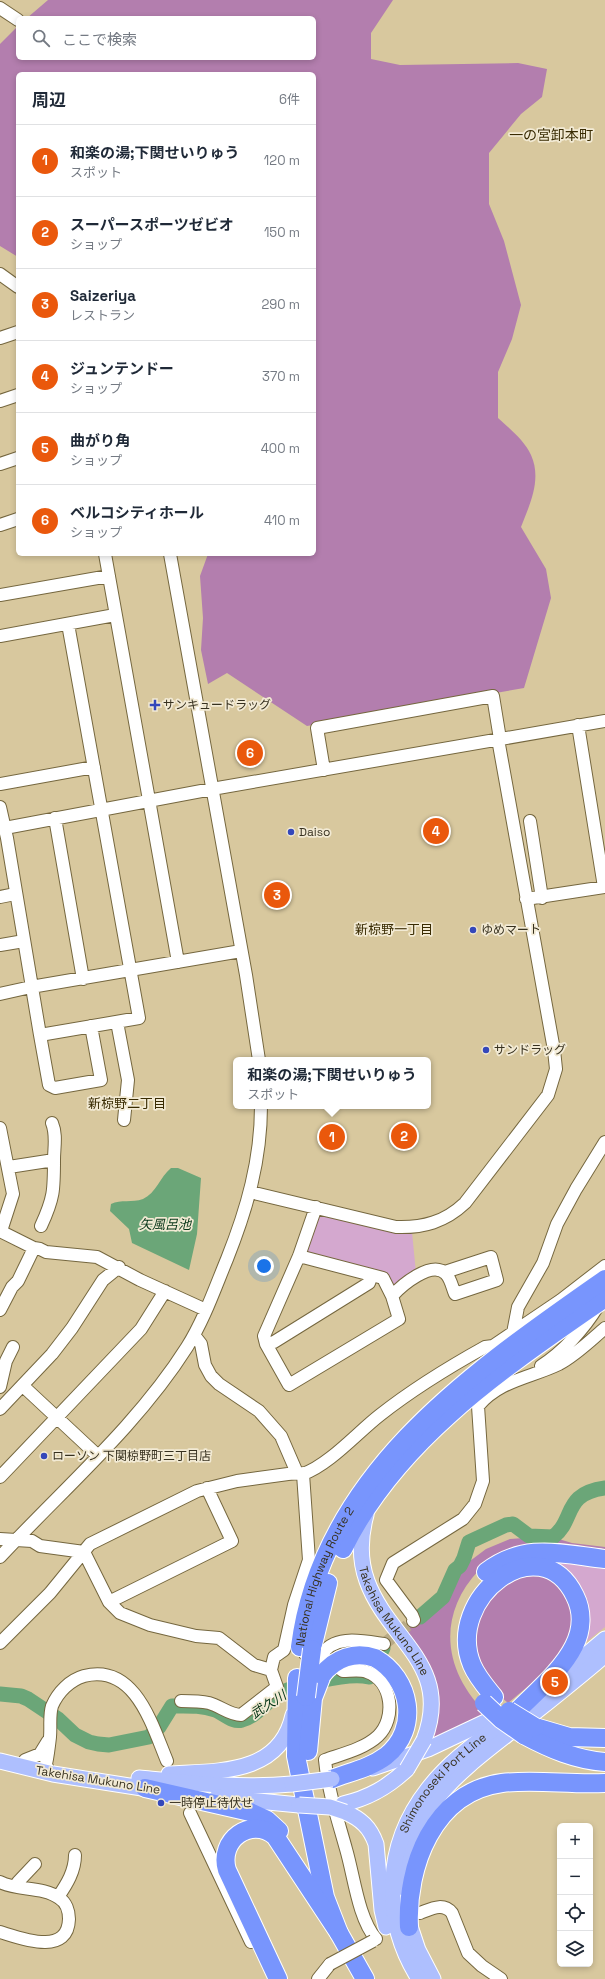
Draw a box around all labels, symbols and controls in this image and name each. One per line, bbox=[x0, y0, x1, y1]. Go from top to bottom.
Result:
search box bbox=[16, 16, 316, 60]
icon: search bbox=[30, 27, 52, 49]
text: ここで検索 bbox=[62, 30, 137, 49]
text: 周辺 bbox=[32, 89, 66, 111]
text: 6件 bbox=[279, 91, 300, 108]
district label: 一の宮卸本町 bbox=[509, 126, 593, 144]
text: 和楽の湯;下関せいりゅう bbox=[70, 143, 239, 162]
text: 1 bbox=[42, 152, 48, 169]
text: 120 m bbox=[264, 152, 300, 169]
text: スポット bbox=[70, 164, 122, 181]
text: スーパースポーツゼビオ bbox=[70, 215, 234, 234]
text: 2 bbox=[41, 224, 49, 241]
text: 150 m bbox=[264, 224, 300, 241]
text: ショップ bbox=[70, 236, 122, 253]
text: Saizeriya bbox=[70, 286, 136, 305]
text: 3 bbox=[41, 296, 49, 313]
text: 290 m bbox=[261, 296, 300, 313]
text: レストラン bbox=[70, 307, 135, 324]
text: ジュンテンドー bbox=[70, 359, 174, 378]
text: 4 bbox=[41, 368, 49, 385]
text: 370 m bbox=[262, 368, 300, 385]
text: ショップ bbox=[70, 380, 122, 397]
text: 曲がり角 bbox=[70, 431, 130, 450]
text: 5 bbox=[41, 440, 49, 457]
text: 400 m bbox=[261, 440, 300, 457]
text: ショップ bbox=[70, 452, 122, 469]
text: ベルコシティホール bbox=[70, 503, 204, 522]
text: 6 bbox=[41, 512, 49, 529]
text: 410 m bbox=[264, 512, 300, 529]
text: ショップ bbox=[70, 524, 122, 541]
place label: サンキュードラッグ bbox=[163, 697, 271, 713]
marker: サンキュードラッグ bbox=[150, 700, 160, 710]
pin: 6 bbox=[237, 738, 263, 768]
pin: 4 bbox=[423, 816, 449, 846]
place label: Daiso bbox=[299, 824, 331, 840]
marker: Daiso bbox=[286, 827, 296, 837]
pin: 3 bbox=[264, 880, 290, 910]
district label: 新椋野一丁目 bbox=[355, 921, 433, 938]
place label: ゆめマート bbox=[481, 922, 541, 938]
marker: ゆめマート bbox=[468, 925, 478, 935]
place label: サンドラッグ bbox=[494, 1042, 566, 1058]
marker: サンドラッグ bbox=[481, 1045, 491, 1055]
popup bbox=[233, 1057, 431, 1109]
text: 和楽の湯;下関せいりゅう bbox=[247, 1065, 417, 1084]
text: スポット bbox=[247, 1086, 299, 1103]
district label: 新椋野二丁目 bbox=[88, 1095, 166, 1112]
pin: 2 bbox=[391, 1121, 417, 1151]
pin: 1 bbox=[319, 1122, 345, 1152]
water label: 矢風呂池 bbox=[139, 1216, 193, 1233]
your location bbox=[254, 1256, 274, 1276]
place label: ローソン 下関椋野町三丁目店 bbox=[52, 1448, 211, 1464]
marker: ローソン 下関椋野町三丁目店 bbox=[39, 1451, 49, 1461]
street label: National Highway Route 2 bbox=[292, 1504, 358, 1647]
street label: Takehisa Mukuno Line bbox=[355, 1565, 433, 1678]
pin: 5 bbox=[542, 1667, 568, 1697]
water label: 武久川 bbox=[247, 1686, 291, 1722]
street label: Shimonoseki Port Line bbox=[396, 1730, 490, 1835]
street label: Takehisa Mukuno Line bbox=[35, 1762, 161, 1798]
place label: 一時停止待伏せ bbox=[169, 1795, 253, 1811]
marker: 一時停止待伏せ bbox=[156, 1798, 166, 1808]
map controls bbox=[557, 1823, 593, 1967]
button: + bbox=[557, 1823, 593, 1859]
button: − bbox=[557, 1859, 593, 1895]
button: locate bbox=[557, 1895, 593, 1931]
button: layers bbox=[557, 1931, 593, 1967]

